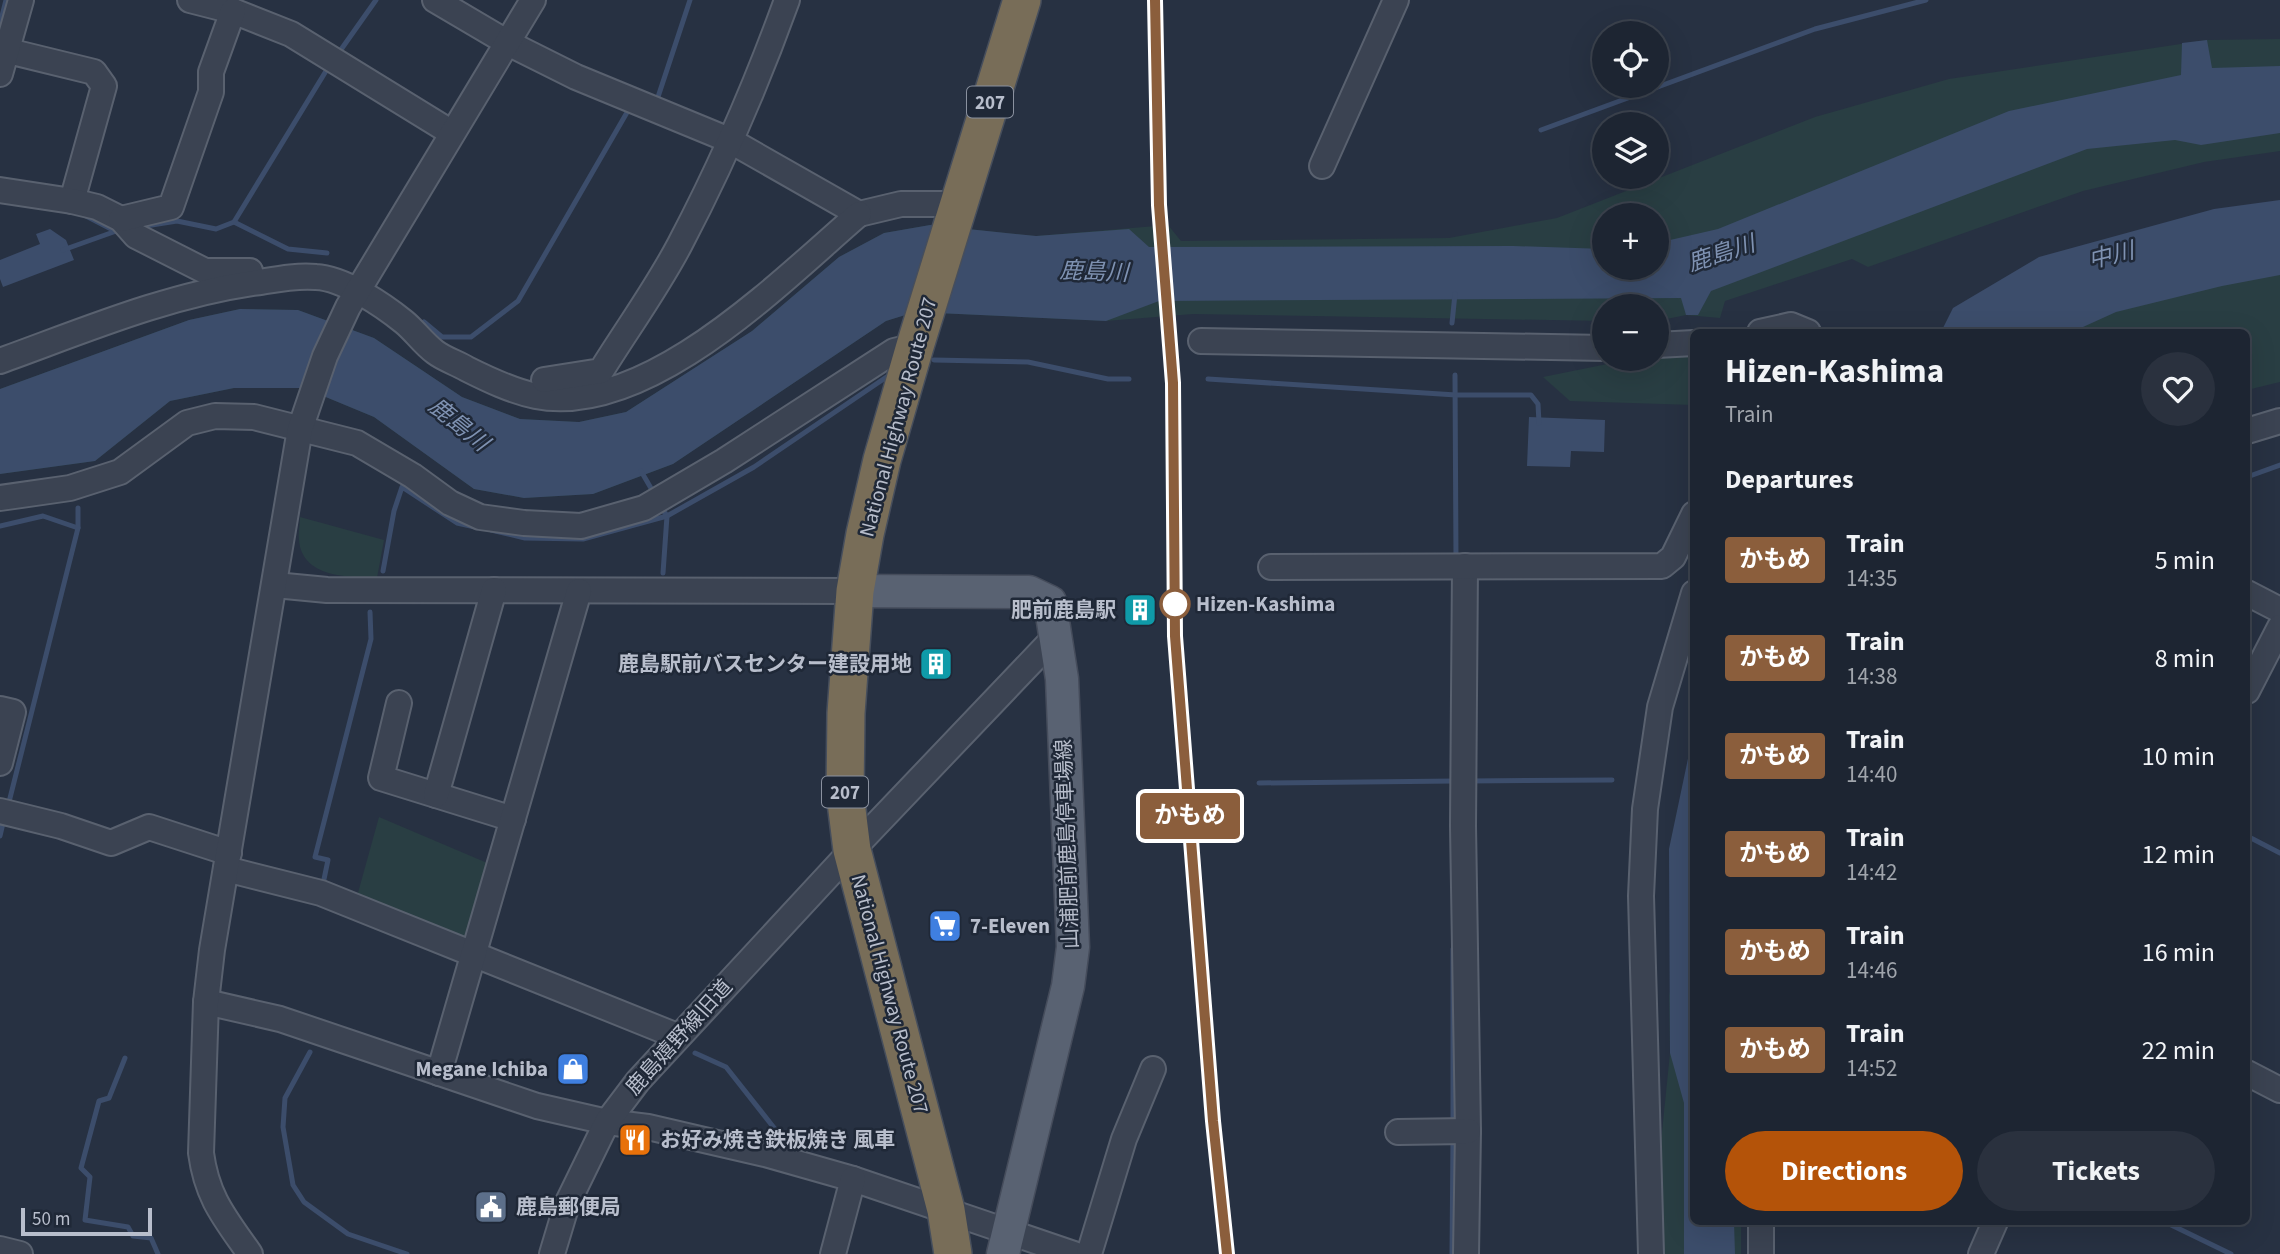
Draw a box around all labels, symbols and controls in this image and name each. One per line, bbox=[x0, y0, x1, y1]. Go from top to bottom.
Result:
map controls bbox=[1592, 21, 1669, 371]
button: locate bbox=[1592, 21, 1669, 98]
road number: 207 bbox=[967, 86, 1013, 118]
button: layers bbox=[1592, 112, 1669, 189]
button: + bbox=[1592, 203, 1669, 280]
water label: 鹿島川 bbox=[1683, 226, 1762, 280]
water label: 中川 bbox=[2085, 233, 2140, 277]
water label: 鹿島川 bbox=[1059, 254, 1132, 289]
street label: National Highway Route 207 bbox=[852, 294, 944, 540]
button: − bbox=[1592, 294, 1669, 371]
text: Hizen-Kashima bbox=[1725, 348, 1944, 395]
button: heart bbox=[2141, 352, 2215, 426]
water label: 鹿島川 bbox=[421, 390, 498, 461]
text: Train bbox=[1725, 398, 1774, 431]
text: Departures bbox=[1725, 461, 1853, 498]
text: Train bbox=[1846, 525, 1905, 562]
text: かもめ bbox=[1739, 542, 1811, 577]
text: 5 min bbox=[2155, 542, 2215, 579]
text: 14:35 bbox=[1846, 562, 1897, 595]
marker: Hizen-Kashima bbox=[1160, 589, 1190, 619]
place label: Hizen-Kashima bbox=[1196, 589, 1335, 619]
building icon: 肥前鹿島駅 bbox=[1121, 591, 1159, 629]
place label: 肥前鹿島駅 bbox=[1011, 595, 1116, 625]
text: Train bbox=[1846, 623, 1905, 660]
text: かもめ bbox=[1739, 640, 1811, 675]
text: 8 min bbox=[2155, 640, 2215, 677]
building icon: 鹿島駅前バスセンター建設用地 bbox=[917, 645, 955, 683]
place label: 鹿島駅前バスセンター建設用地 bbox=[618, 649, 912, 679]
text: 14:38 bbox=[1846, 660, 1897, 693]
text: Train bbox=[1846, 721, 1905, 758]
text: かもめ bbox=[1739, 738, 1811, 773]
text: 10 min bbox=[2142, 738, 2215, 775]
street label: 山浦肥前鹿島停車場線 bbox=[1048, 739, 1086, 949]
text: 14:40 bbox=[1846, 758, 1897, 791]
road number: 207 bbox=[822, 776, 868, 807]
line badge: かもめ bbox=[1150, 793, 1230, 839]
text: かもめ bbox=[1154, 798, 1226, 833]
text: Train bbox=[1846, 819, 1905, 856]
text: かもめ bbox=[1739, 836, 1811, 871]
text: 12 min bbox=[2142, 836, 2215, 873]
text: 14:42 bbox=[1846, 856, 1897, 889]
street label: National Highway Route 207 bbox=[844, 871, 936, 1117]
supermarket icon: 7-Eleven bbox=[926, 907, 964, 945]
place label: 7-Eleven bbox=[970, 911, 1050, 941]
text: Train bbox=[1846, 917, 1905, 954]
text: かもめ bbox=[1739, 934, 1811, 969]
text: 16 min bbox=[2142, 934, 2215, 971]
text: 14:46 bbox=[1846, 954, 1897, 987]
street label: 鹿島嬉野線旧道 bbox=[619, 972, 739, 1102]
text: Train bbox=[1846, 1015, 1905, 1052]
text: かもめ bbox=[1739, 1032, 1811, 1067]
text: 22 min bbox=[2142, 1032, 2215, 1069]
shop icon: Megane Ichiba bbox=[554, 1050, 592, 1088]
text: 14:52 bbox=[1846, 1052, 1897, 1085]
place label: Megane Ichiba bbox=[416, 1054, 548, 1084]
restaurant icon: お好み焼き鉄板焼き 風車 bbox=[616, 1121, 654, 1159]
place label: お好み焼き鉄板焼き 風車 bbox=[660, 1125, 895, 1155]
button: Directions bbox=[1725, 1131, 1963, 1211]
button: Tickets bbox=[1977, 1131, 2215, 1211]
public building icon: 鹿島郵便局 bbox=[472, 1188, 510, 1226]
place label: 鹿島郵便局 bbox=[516, 1192, 621, 1222]
scale bar bbox=[21, 1205, 152, 1237]
text: 50 m bbox=[32, 1206, 70, 1233]

